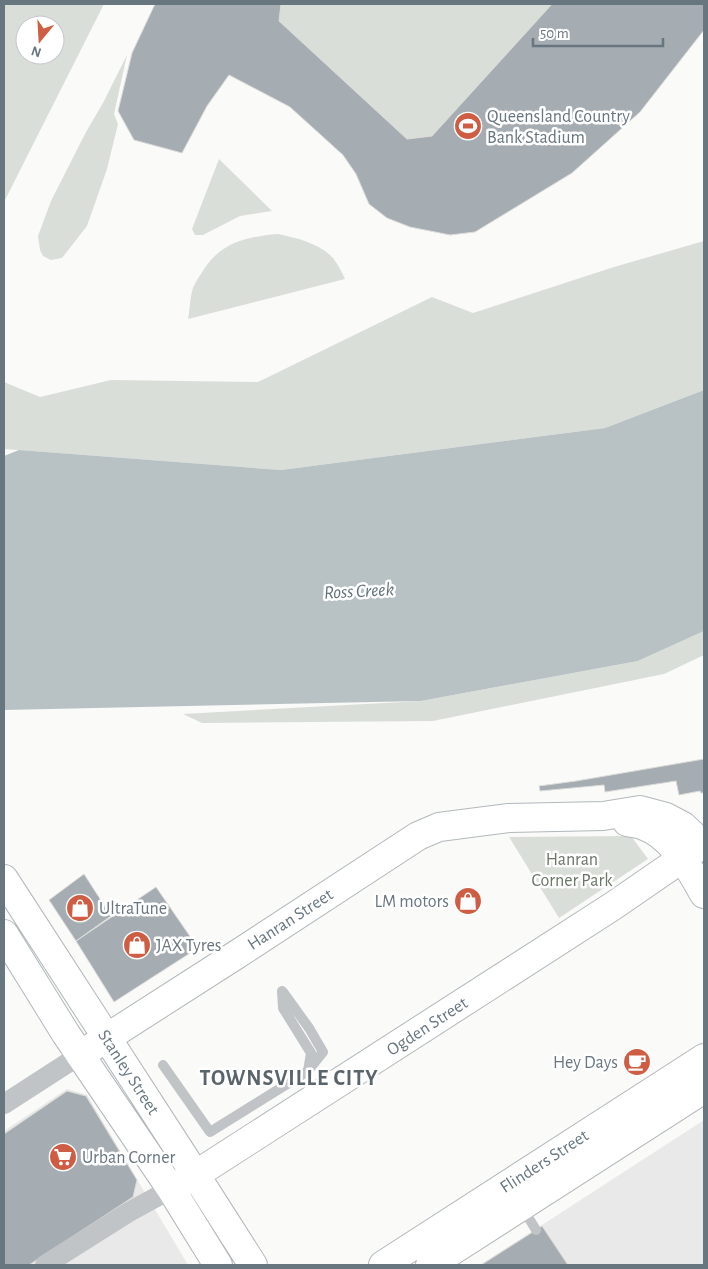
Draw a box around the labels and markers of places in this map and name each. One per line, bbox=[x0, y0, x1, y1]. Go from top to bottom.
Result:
place label: Queensland Country Bank Stadium bbox=[487, 108, 630, 147]
sports icon: Queensland Country Bank Stadium bbox=[453, 111, 483, 141]
shop icon: LM motors bbox=[453, 886, 483, 916]
shop icon: UltraTune bbox=[65, 893, 95, 923]
place label: LM motors bbox=[374, 893, 449, 911]
place label: UltraTune bbox=[99, 900, 167, 918]
shop icon: JAX Tyres bbox=[122, 930, 152, 960]
place label: JAX Tyres bbox=[156, 937, 221, 955]
cafe icon: Hey Days bbox=[622, 1047, 652, 1077]
place label: Hey Days bbox=[553, 1054, 618, 1072]
supermarket icon: Urban Corner bbox=[48, 1142, 78, 1172]
place label: Urban Corner bbox=[82, 1149, 175, 1167]

